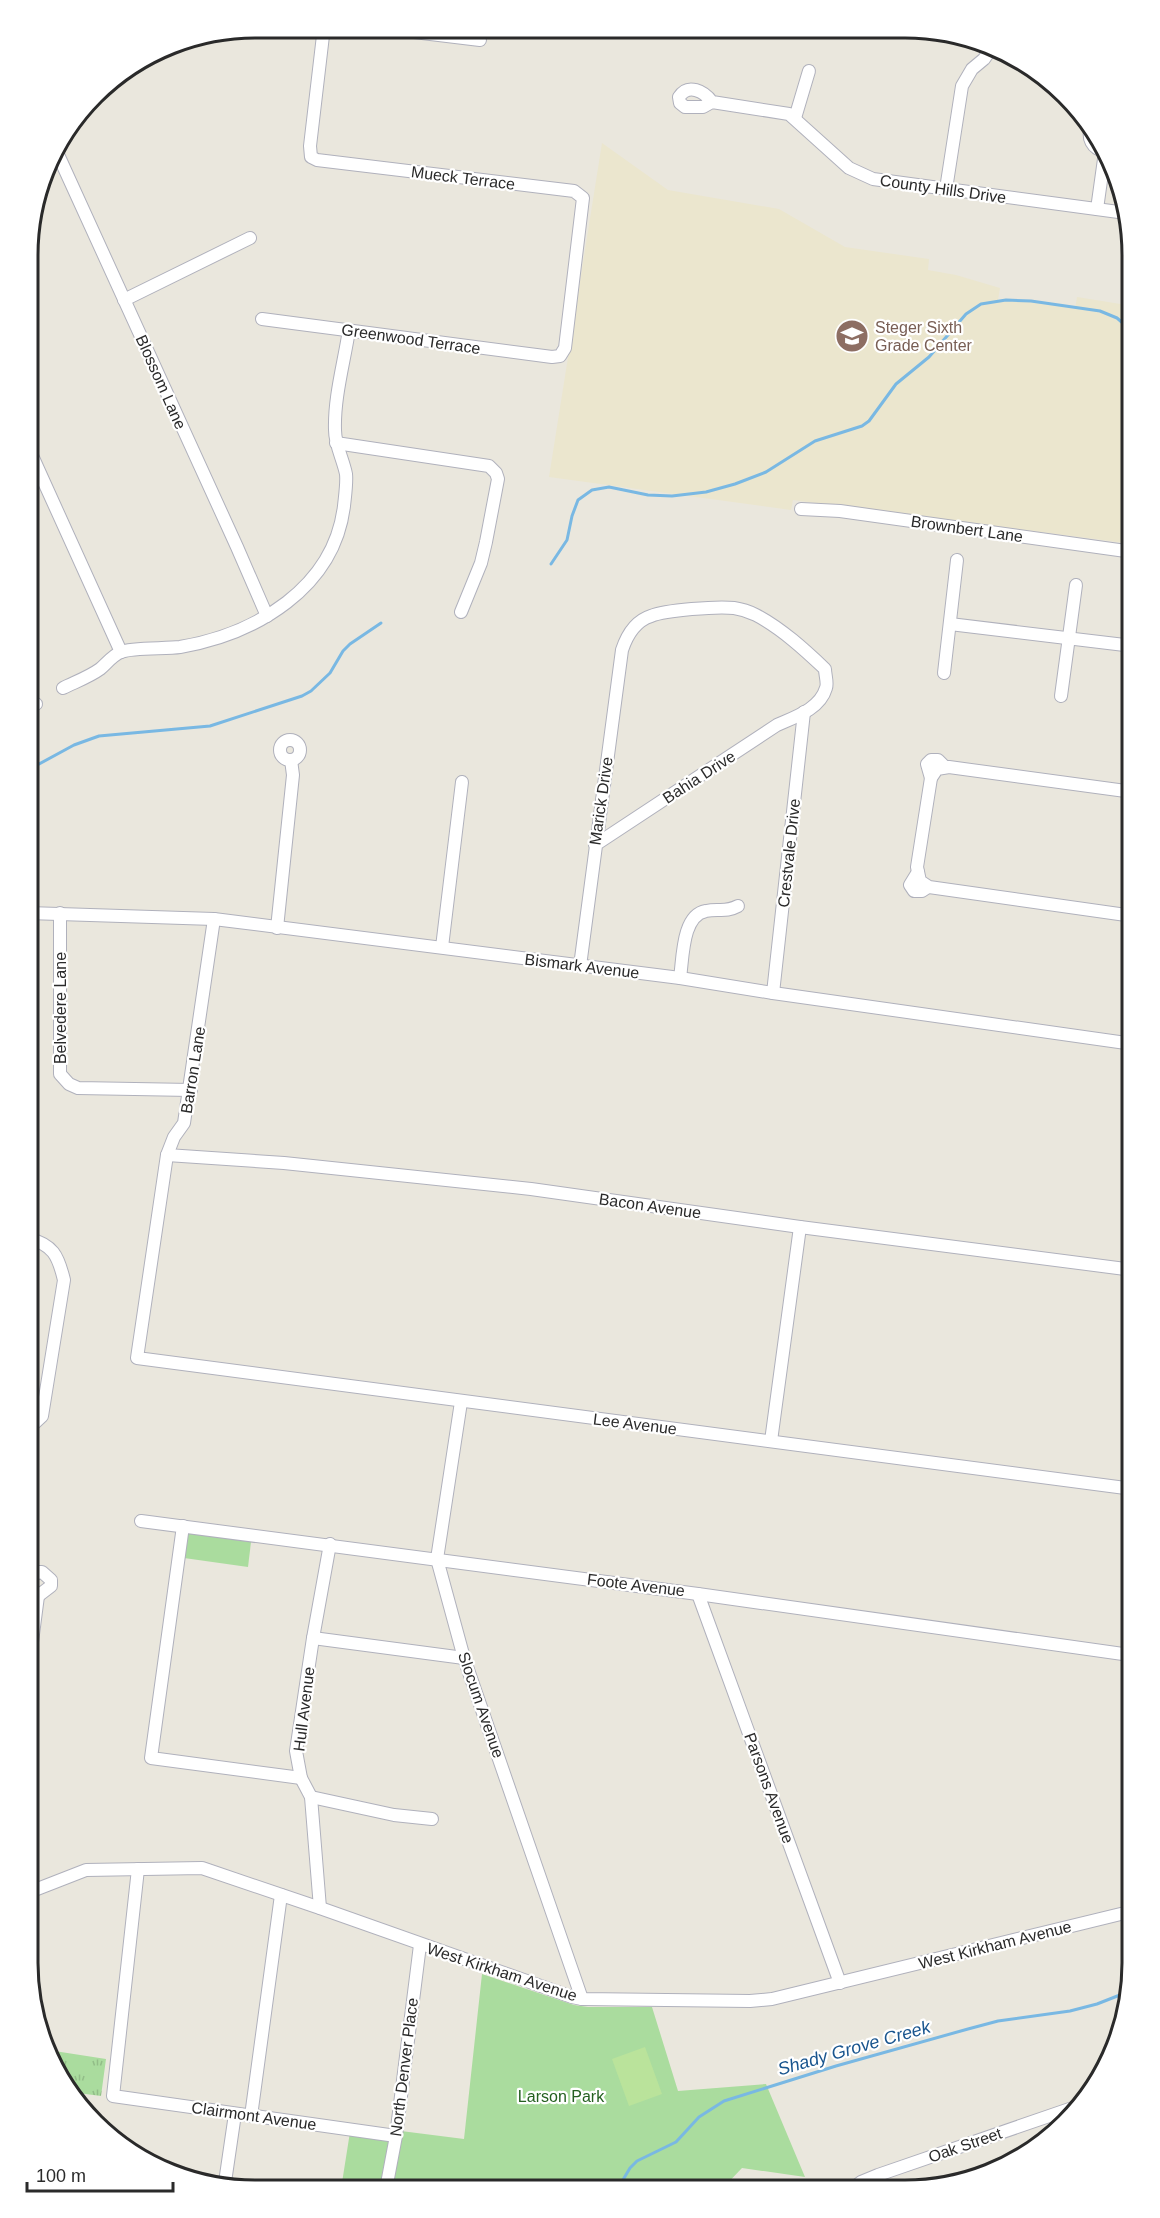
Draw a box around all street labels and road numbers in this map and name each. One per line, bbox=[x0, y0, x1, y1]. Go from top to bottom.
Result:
street label: Mueck Terrace bbox=[410, 163, 516, 193]
street label: County Hills Drive bbox=[879, 172, 1007, 206]
street label: Greenwood Terrace bbox=[340, 321, 482, 357]
street label: Blossom Lane bbox=[133, 332, 189, 432]
street label: Brownbert Lane bbox=[910, 513, 1024, 545]
street label: Bahia Drive bbox=[660, 747, 738, 807]
street label: Marick Drive bbox=[586, 756, 616, 846]
street label: Crestvale Drive bbox=[775, 798, 803, 908]
street label: Bismark Avenue bbox=[524, 951, 640, 981]
street label: Belvedere Lane bbox=[52, 952, 69, 1064]
street label: Barron Lane bbox=[178, 1025, 208, 1115]
street label: Bacon Avenue bbox=[598, 1190, 702, 1222]
street label: Lee Avenue bbox=[592, 1410, 678, 1438]
street label: Foote Avenue bbox=[586, 1571, 686, 1599]
street label: Slocum Avenue bbox=[455, 1650, 507, 1760]
street label: Hull Avenue bbox=[290, 1666, 318, 1752]
street label: Parsons Avenue bbox=[741, 1730, 797, 1846]
street label: West Kirkham Avenue bbox=[917, 1918, 1073, 1972]
street label: West Kirkham Avenue bbox=[425, 1940, 579, 2004]
street label: North Denver Place bbox=[387, 1997, 421, 2137]
street label: Clairmont Avenue bbox=[190, 2099, 318, 2133]
street label: Oak Street bbox=[926, 2124, 1004, 2165]

